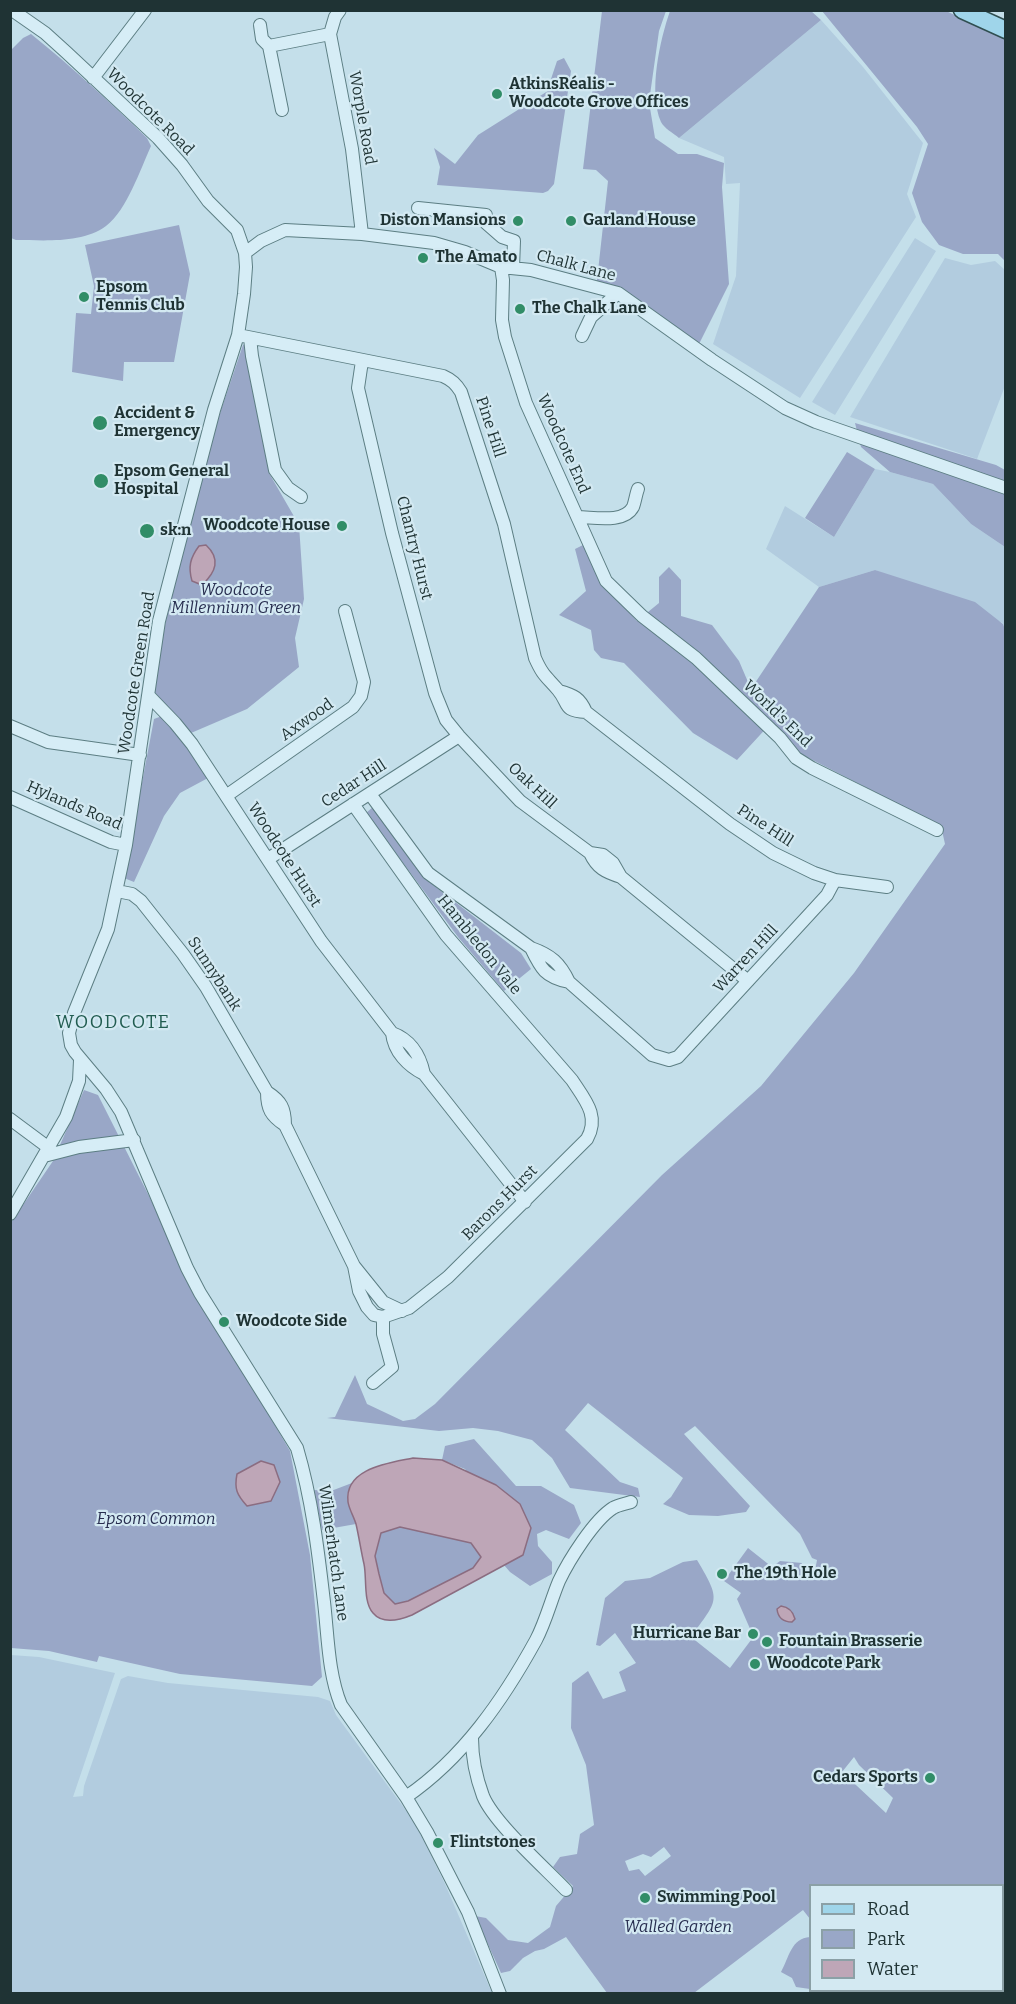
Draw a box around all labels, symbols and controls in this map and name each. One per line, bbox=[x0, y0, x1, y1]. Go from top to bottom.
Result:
street label: Woodcote Road bbox=[102, 64, 198, 160]
street label: Worple Road bbox=[344, 70, 380, 166]
place label: AtkinsRéalis - Woodcote Grove Offices bbox=[509, 75, 689, 113]
marker: AtkinsRéalis - Woodcote Grove Offices bbox=[490, 87, 504, 101]
place label: Diston Mansions bbox=[380, 211, 506, 231]
place label: Garland House bbox=[583, 211, 696, 231]
marker: Diston Mansions bbox=[511, 214, 525, 228]
marker: Garland House bbox=[564, 214, 578, 228]
street label: Chalk Lane bbox=[534, 246, 618, 286]
place label: The Amato bbox=[435, 248, 517, 268]
marker: The Amato bbox=[416, 251, 430, 265]
place label: Epsom Tennis Club bbox=[96, 278, 185, 316]
marker: Epsom Tennis Club bbox=[77, 290, 91, 304]
place label: The Chalk Lane bbox=[532, 299, 647, 319]
marker: The Chalk Lane bbox=[513, 302, 527, 316]
street label: Woodcote End bbox=[532, 391, 594, 497]
street label: Pine Hill bbox=[471, 394, 509, 460]
place label: Accident & Emergency bbox=[114, 404, 200, 442]
marker: Accident & Emergency bbox=[91, 414, 109, 432]
place label: Epsom General Hospital bbox=[114, 462, 229, 500]
marker: Epsom General Hospital bbox=[92, 472, 110, 490]
street label: Chantry Hurst bbox=[392, 494, 436, 602]
place label: Woodcote House bbox=[203, 516, 330, 536]
marker: Woodcote House bbox=[335, 519, 349, 533]
place label: sk:n bbox=[160, 521, 191, 541]
marker: sk:n bbox=[138, 522, 156, 540]
park label: Woodcote Millennium Green bbox=[171, 581, 301, 619]
street label: Woodcote Green Road bbox=[115, 590, 159, 756]
street label: World's End bbox=[739, 676, 815, 752]
street label: Axwood bbox=[277, 695, 337, 745]
street label: Cedar Hill bbox=[318, 756, 390, 812]
street label: Oak Hill bbox=[504, 759, 560, 813]
street label: Hylands Road bbox=[23, 777, 125, 835]
street label: Woodcote Hurst bbox=[243, 799, 325, 911]
street label: Pine Hill bbox=[733, 801, 797, 851]
street label: Hambledon Vale bbox=[433, 891, 525, 999]
street label: Warren Hill bbox=[710, 921, 782, 997]
street label: Sunnybank bbox=[183, 933, 245, 1015]
district label: WOODCOTE bbox=[56, 1012, 170, 1034]
street label: Barons Hurst bbox=[458, 1161, 542, 1245]
place label: Woodcote Side bbox=[236, 1312, 347, 1332]
marker: Woodcote Side bbox=[217, 1315, 231, 1329]
street label: Wilmerhatch Lane bbox=[314, 1484, 352, 1622]
park label: Epsom Common bbox=[97, 1510, 215, 1530]
place label: The 19th Hole bbox=[734, 1564, 837, 1584]
marker: The 19th Hole bbox=[715, 1567, 729, 1581]
place label: Hurricane Bar bbox=[633, 1624, 741, 1644]
marker: Hurricane Bar bbox=[746, 1627, 760, 1641]
place label: Fountain Brasserie bbox=[779, 1632, 922, 1652]
marker: Fountain Brasserie bbox=[760, 1635, 774, 1649]
place label: Woodcote Park bbox=[767, 1654, 881, 1674]
marker: Woodcote Park bbox=[748, 1657, 762, 1671]
place label: Cedars Sports bbox=[813, 1768, 918, 1788]
marker: Cedars Sports bbox=[923, 1771, 937, 1785]
place label: Flintstones bbox=[450, 1833, 536, 1853]
marker: Flintstones bbox=[431, 1836, 445, 1850]
legend bbox=[809, 1884, 1004, 1992]
place label: Swimming Pool bbox=[657, 1888, 776, 1908]
marker: Swimming Pool bbox=[638, 1891, 652, 1905]
text: Road bbox=[867, 1898, 909, 1920]
park label: Walled Garden bbox=[624, 1918, 732, 1938]
text: Park bbox=[867, 1928, 905, 1950]
text: Water bbox=[867, 1958, 918, 1980]

